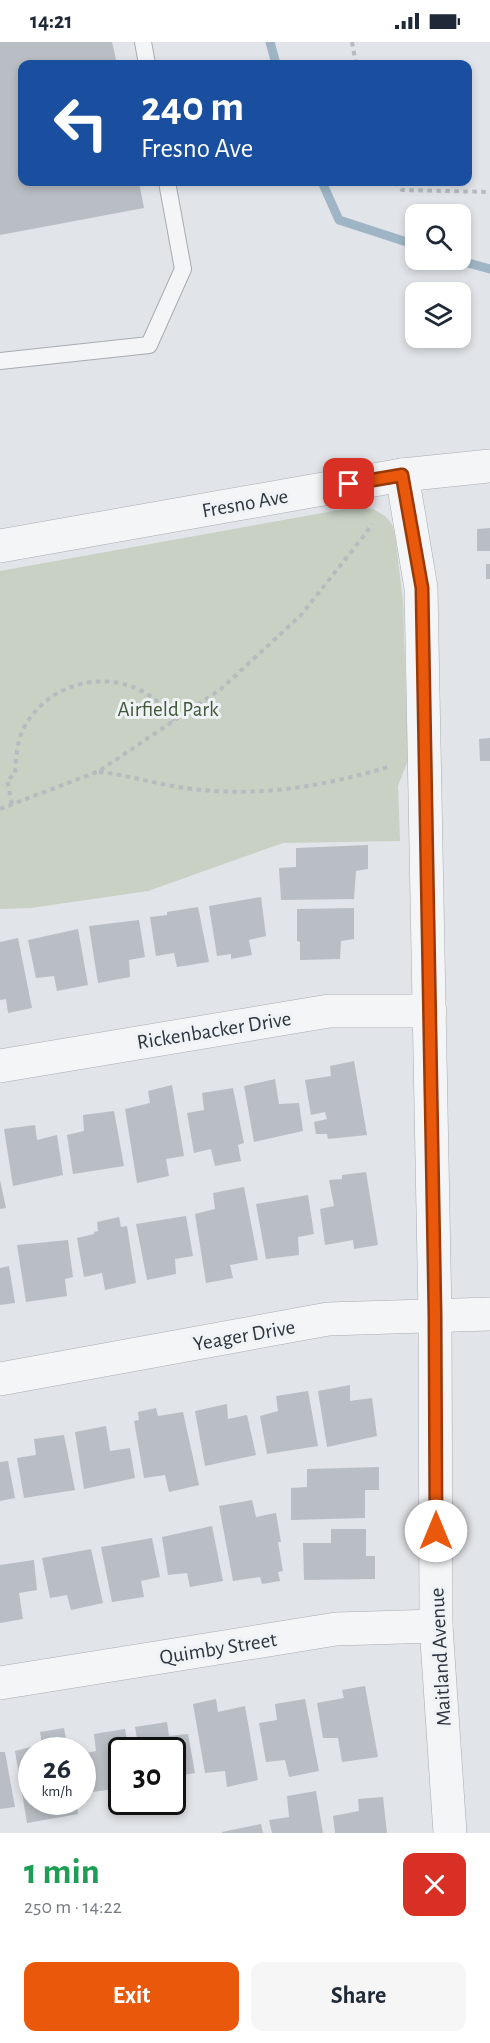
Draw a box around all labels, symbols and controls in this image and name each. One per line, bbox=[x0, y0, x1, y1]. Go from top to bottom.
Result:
text: 14:21 bbox=[30, 10, 72, 32]
icon: left bbox=[42, 84, 120, 162]
text: 240 m bbox=[141, 86, 244, 128]
text: Fresno Ave bbox=[141, 135, 253, 162]
map controls bbox=[405, 204, 471, 348]
button: search bbox=[405, 204, 471, 270]
button: layers bbox=[405, 282, 471, 348]
pin bbox=[323, 458, 374, 509]
icon: arrive bbox=[332, 467, 365, 500]
street label: Fresno Ave bbox=[200, 486, 290, 521]
park label: Airfield Park bbox=[117, 699, 219, 720]
street label: Rickenbacker Drive bbox=[135, 1008, 293, 1053]
street label: Yeager Drive bbox=[192, 1316, 297, 1355]
position arrow bbox=[404, 1499, 468, 1563]
street label: Maitland Avenue bbox=[426, 1587, 455, 1727]
street label: Quimby Street bbox=[158, 1629, 278, 1668]
speed limit sign: 30 bbox=[108, 1737, 186, 1815]
text: 26 bbox=[43, 1754, 71, 1784]
text: km/h bbox=[42, 1784, 72, 1799]
button: close bbox=[403, 1853, 466, 1916]
text: 1 min bbox=[24, 1854, 100, 1890]
text: 250 m · 14:22 bbox=[24, 1897, 122, 1917]
button: Exit bbox=[24, 1962, 239, 2031]
button: Share bbox=[251, 1962, 466, 2031]

